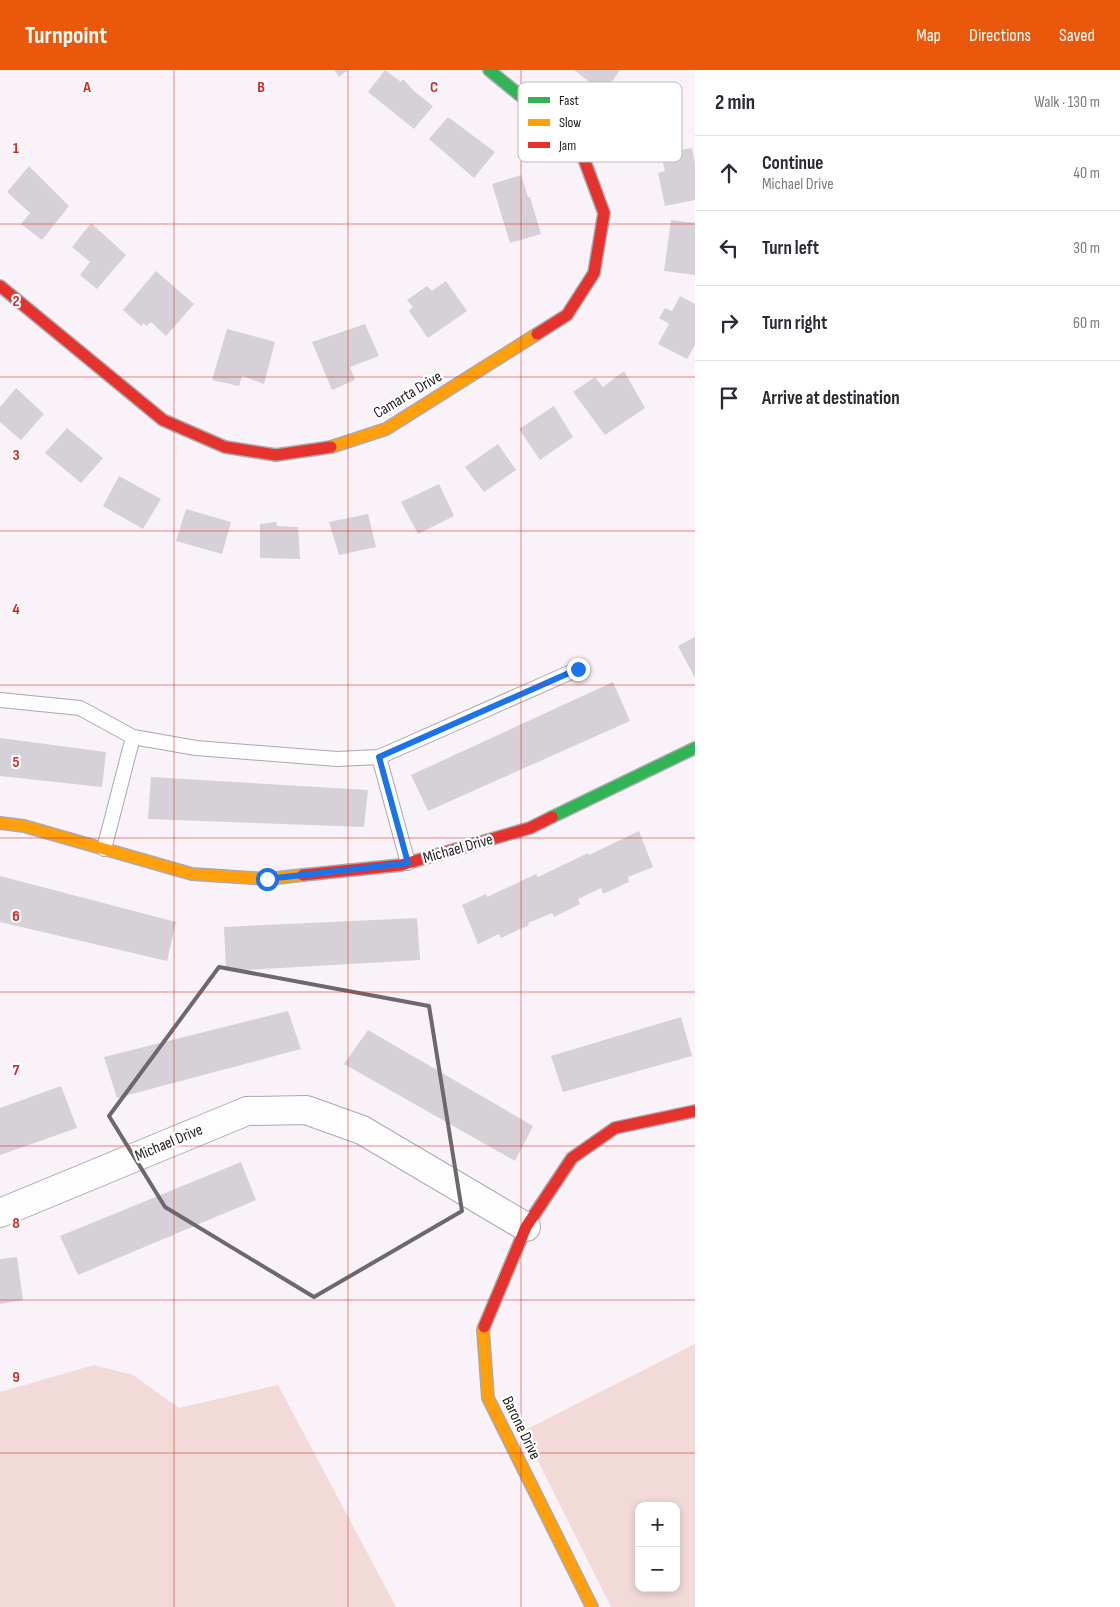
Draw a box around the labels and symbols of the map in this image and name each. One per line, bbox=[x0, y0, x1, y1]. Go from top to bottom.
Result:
text: A bbox=[82, 78, 91, 97]
text: B bbox=[257, 78, 265, 97]
text: C bbox=[430, 78, 438, 97]
legend bbox=[518, 82, 682, 162]
text: Fast bbox=[559, 92, 579, 109]
text: Slow bbox=[559, 114, 581, 131]
text: Jam bbox=[558, 137, 576, 154]
text: 1 bbox=[13, 139, 20, 158]
text: 2 bbox=[12, 292, 20, 311]
street label: Camarta Drive bbox=[370, 367, 446, 423]
text: 3 bbox=[12, 446, 20, 465]
text: 4 bbox=[12, 600, 20, 619]
route end bbox=[567, 658, 590, 681]
text: 5 bbox=[12, 753, 20, 772]
street label: Michael Drive bbox=[421, 830, 495, 868]
route start bbox=[256, 868, 279, 891]
text: 6 bbox=[12, 907, 20, 926]
text: 7 bbox=[13, 1061, 20, 1080]
street label: Michael Drive bbox=[132, 1120, 206, 1166]
text: 8 bbox=[12, 1214, 20, 1233]
text: 9 bbox=[12, 1368, 20, 1387]
street label: Barone Drive bbox=[498, 1393, 544, 1463]

